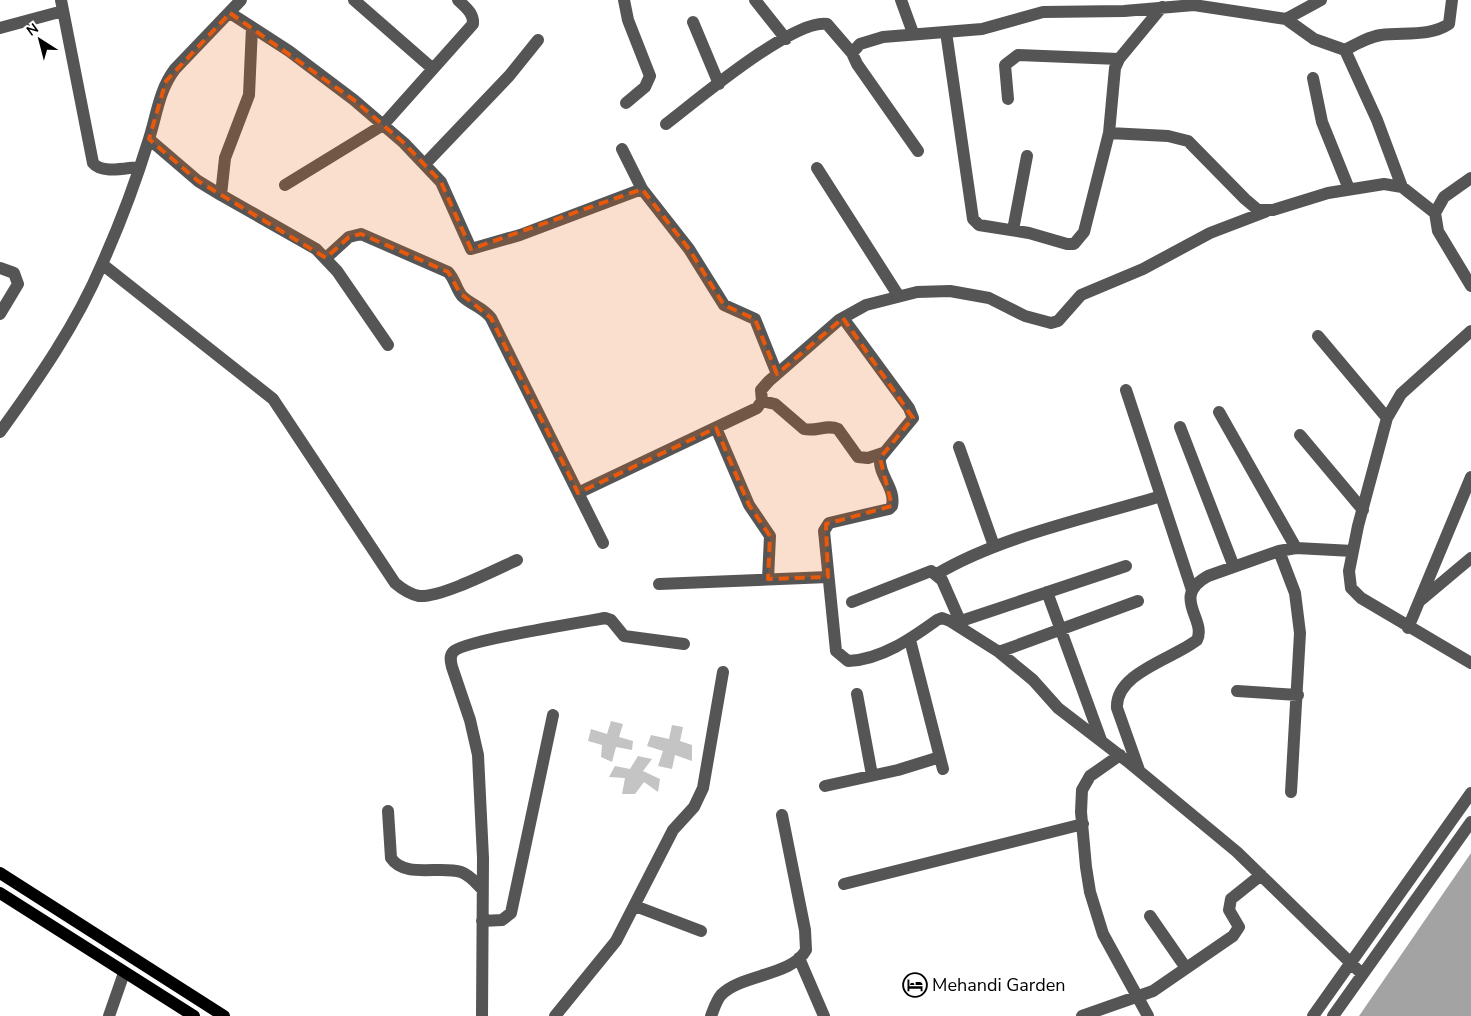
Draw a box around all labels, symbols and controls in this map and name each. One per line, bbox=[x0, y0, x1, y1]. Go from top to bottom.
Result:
north arrow bbox=[15, 15, 65, 65]
text: N bbox=[23, 19, 42, 41]
hotel icon: Mehandi Garden bbox=[902, 972, 928, 998]
place label: Mehandi Garden bbox=[932, 973, 1065, 997]

